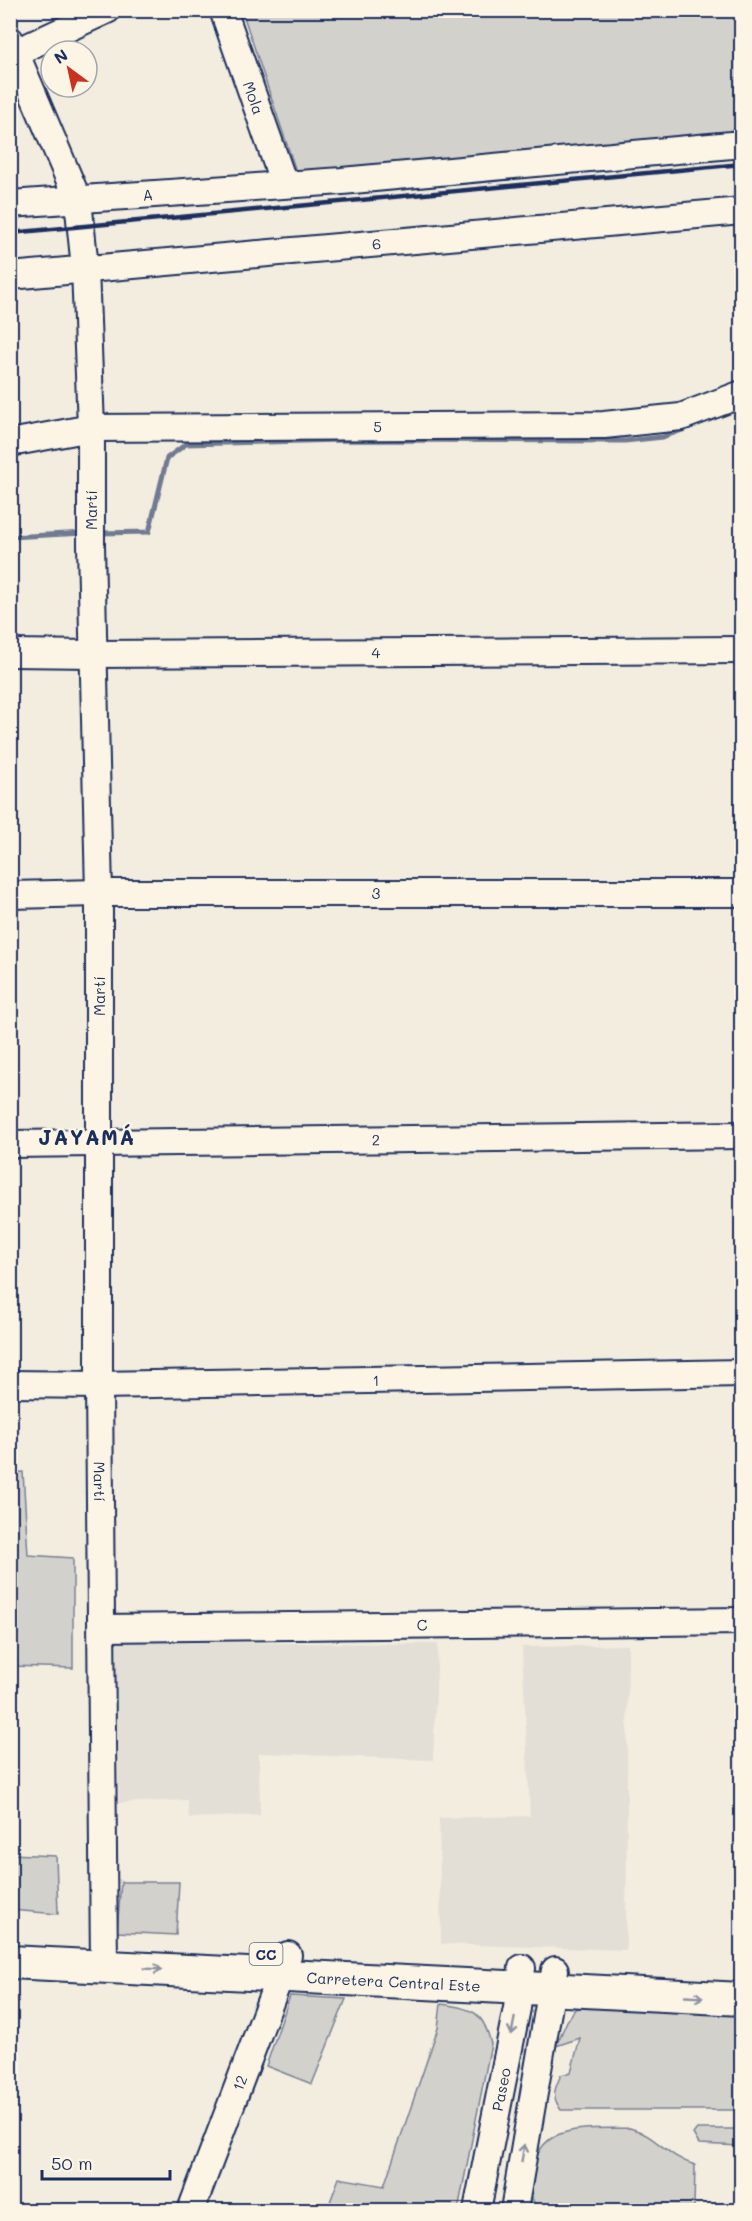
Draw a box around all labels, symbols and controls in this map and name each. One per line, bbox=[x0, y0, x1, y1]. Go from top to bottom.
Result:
north arrow bbox=[39, 39, 99, 99]
text: N bbox=[50, 44, 71, 68]
street label: Mola bbox=[239, 78, 269, 117]
street label: A bbox=[142, 184, 154, 205]
street label: 6 bbox=[371, 233, 382, 254]
street label: 5 bbox=[373, 416, 382, 436]
street label: Martí bbox=[81, 490, 101, 530]
street label: 4 bbox=[372, 642, 381, 662]
street label: 3 bbox=[372, 883, 381, 903]
street label: Martí bbox=[89, 976, 109, 1016]
district label: JAYAMÁ bbox=[38, 1123, 136, 1150]
street label: 2 bbox=[372, 1129, 380, 1150]
street label: 1 bbox=[372, 1370, 379, 1390]
street label: Martí bbox=[90, 1461, 110, 1502]
street label: C bbox=[417, 1614, 428, 1635]
road number: CC bbox=[250, 1943, 282, 1965]
one-way arrow bbox=[142, 1963, 162, 1974]
street label: Carretera Central Este bbox=[306, 1967, 481, 1996]
one-way arrow bbox=[684, 1991, 704, 2002]
one-way arrow bbox=[507, 2016, 518, 2035]
street label: Paseo bbox=[487, 2066, 515, 2113]
street label: 12 bbox=[227, 2072, 251, 2093]
scale bar bbox=[42, 2143, 170, 2181]
one-way arrow bbox=[518, 2143, 529, 2163]
text: 50 m bbox=[51, 2151, 93, 2175]

